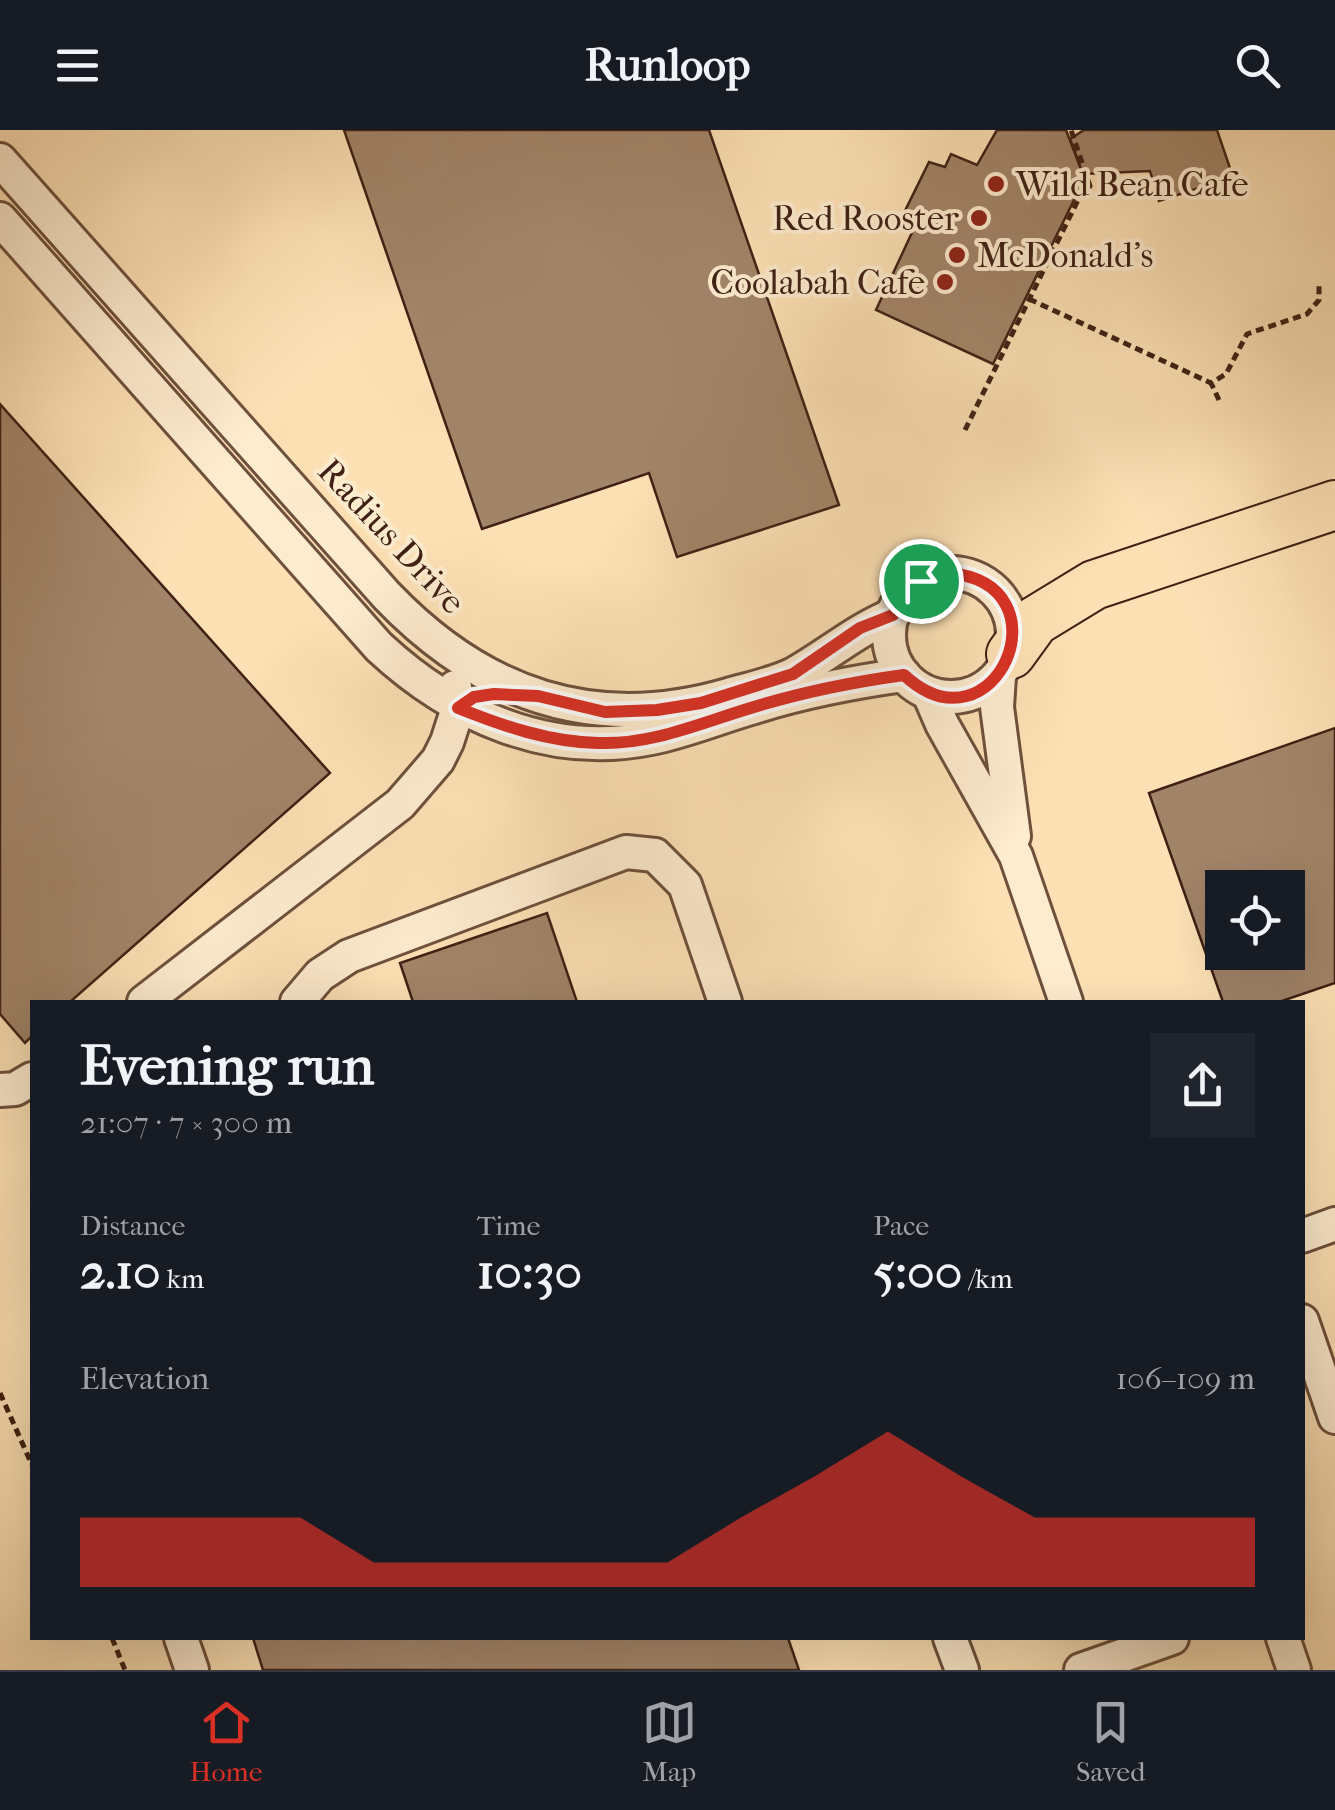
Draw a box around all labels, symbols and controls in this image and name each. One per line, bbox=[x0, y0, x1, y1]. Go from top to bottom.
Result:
icon: menu bbox=[50, 38, 105, 93]
icon: search bbox=[1230, 38, 1285, 93]
text: Runloop bbox=[585, 39, 750, 92]
place label: Wild Bean Cafe bbox=[1015, 164, 1249, 205]
marker: Wild Bean Cafe bbox=[985, 173, 1007, 195]
place label: Red Rooster bbox=[772, 198, 959, 239]
marker: Red Rooster bbox=[968, 207, 990, 229]
place label: McDonald's bbox=[977, 235, 1153, 276]
marker: McDonald's bbox=[946, 244, 968, 266]
place label: Coolabah Cafe bbox=[711, 262, 925, 303]
marker: Coolabah Cafe bbox=[934, 271, 956, 293]
street label: Radius Drive bbox=[309, 450, 474, 622]
pin bbox=[879, 539, 964, 624]
icon: arrive bbox=[894, 554, 949, 609]
map controls bbox=[1205, 870, 1305, 970]
button: locate bbox=[1205, 870, 1305, 970]
button: share bbox=[1150, 1033, 1255, 1138]
text: Evening run bbox=[80, 1034, 374, 1098]
text: 21:07 · 7 × 300 m bbox=[80, 1104, 292, 1141]
text: Distance bbox=[80, 1209, 185, 1242]
text: Time bbox=[477, 1209, 540, 1242]
text: Pace bbox=[873, 1209, 929, 1242]
text: 2.10 bbox=[80, 1242, 160, 1301]
text: 10:30 bbox=[477, 1242, 582, 1301]
text: 5:00 bbox=[873, 1242, 962, 1301]
text: km bbox=[160, 1262, 204, 1295]
text: /km bbox=[962, 1262, 1013, 1295]
text: Elevation bbox=[80, 1360, 209, 1397]
text: 106–109 m bbox=[1116, 1360, 1255, 1397]
tab: Home bbox=[190, 1695, 262, 1788]
tab: Map bbox=[642, 1695, 697, 1788]
tab: Saved bbox=[1076, 1695, 1145, 1788]

